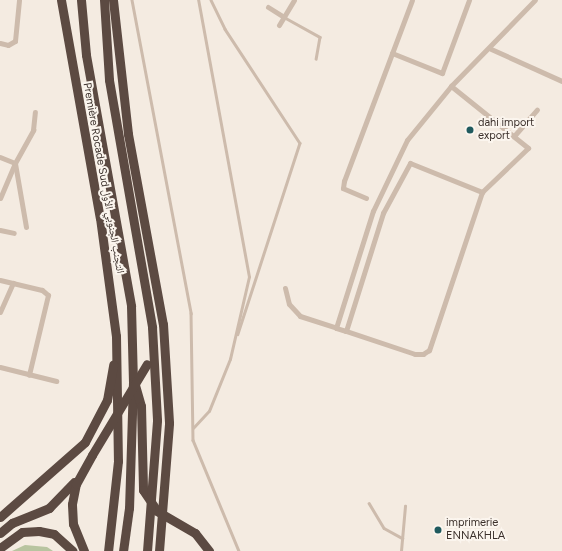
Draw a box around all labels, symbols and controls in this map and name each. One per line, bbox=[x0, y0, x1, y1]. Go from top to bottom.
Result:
street label: Première Rocade Sud التجنب الجنوبي الأول bbox=[80, 82, 126, 274]
place label: dahi import export bbox=[478, 117, 534, 143]
marker: dahi import export bbox=[465, 125, 475, 135]
place label: imprimerie ENNAKHLA bbox=[446, 517, 505, 543]
marker: imprimerie ENNAKHLA bbox=[433, 525, 443, 535]

